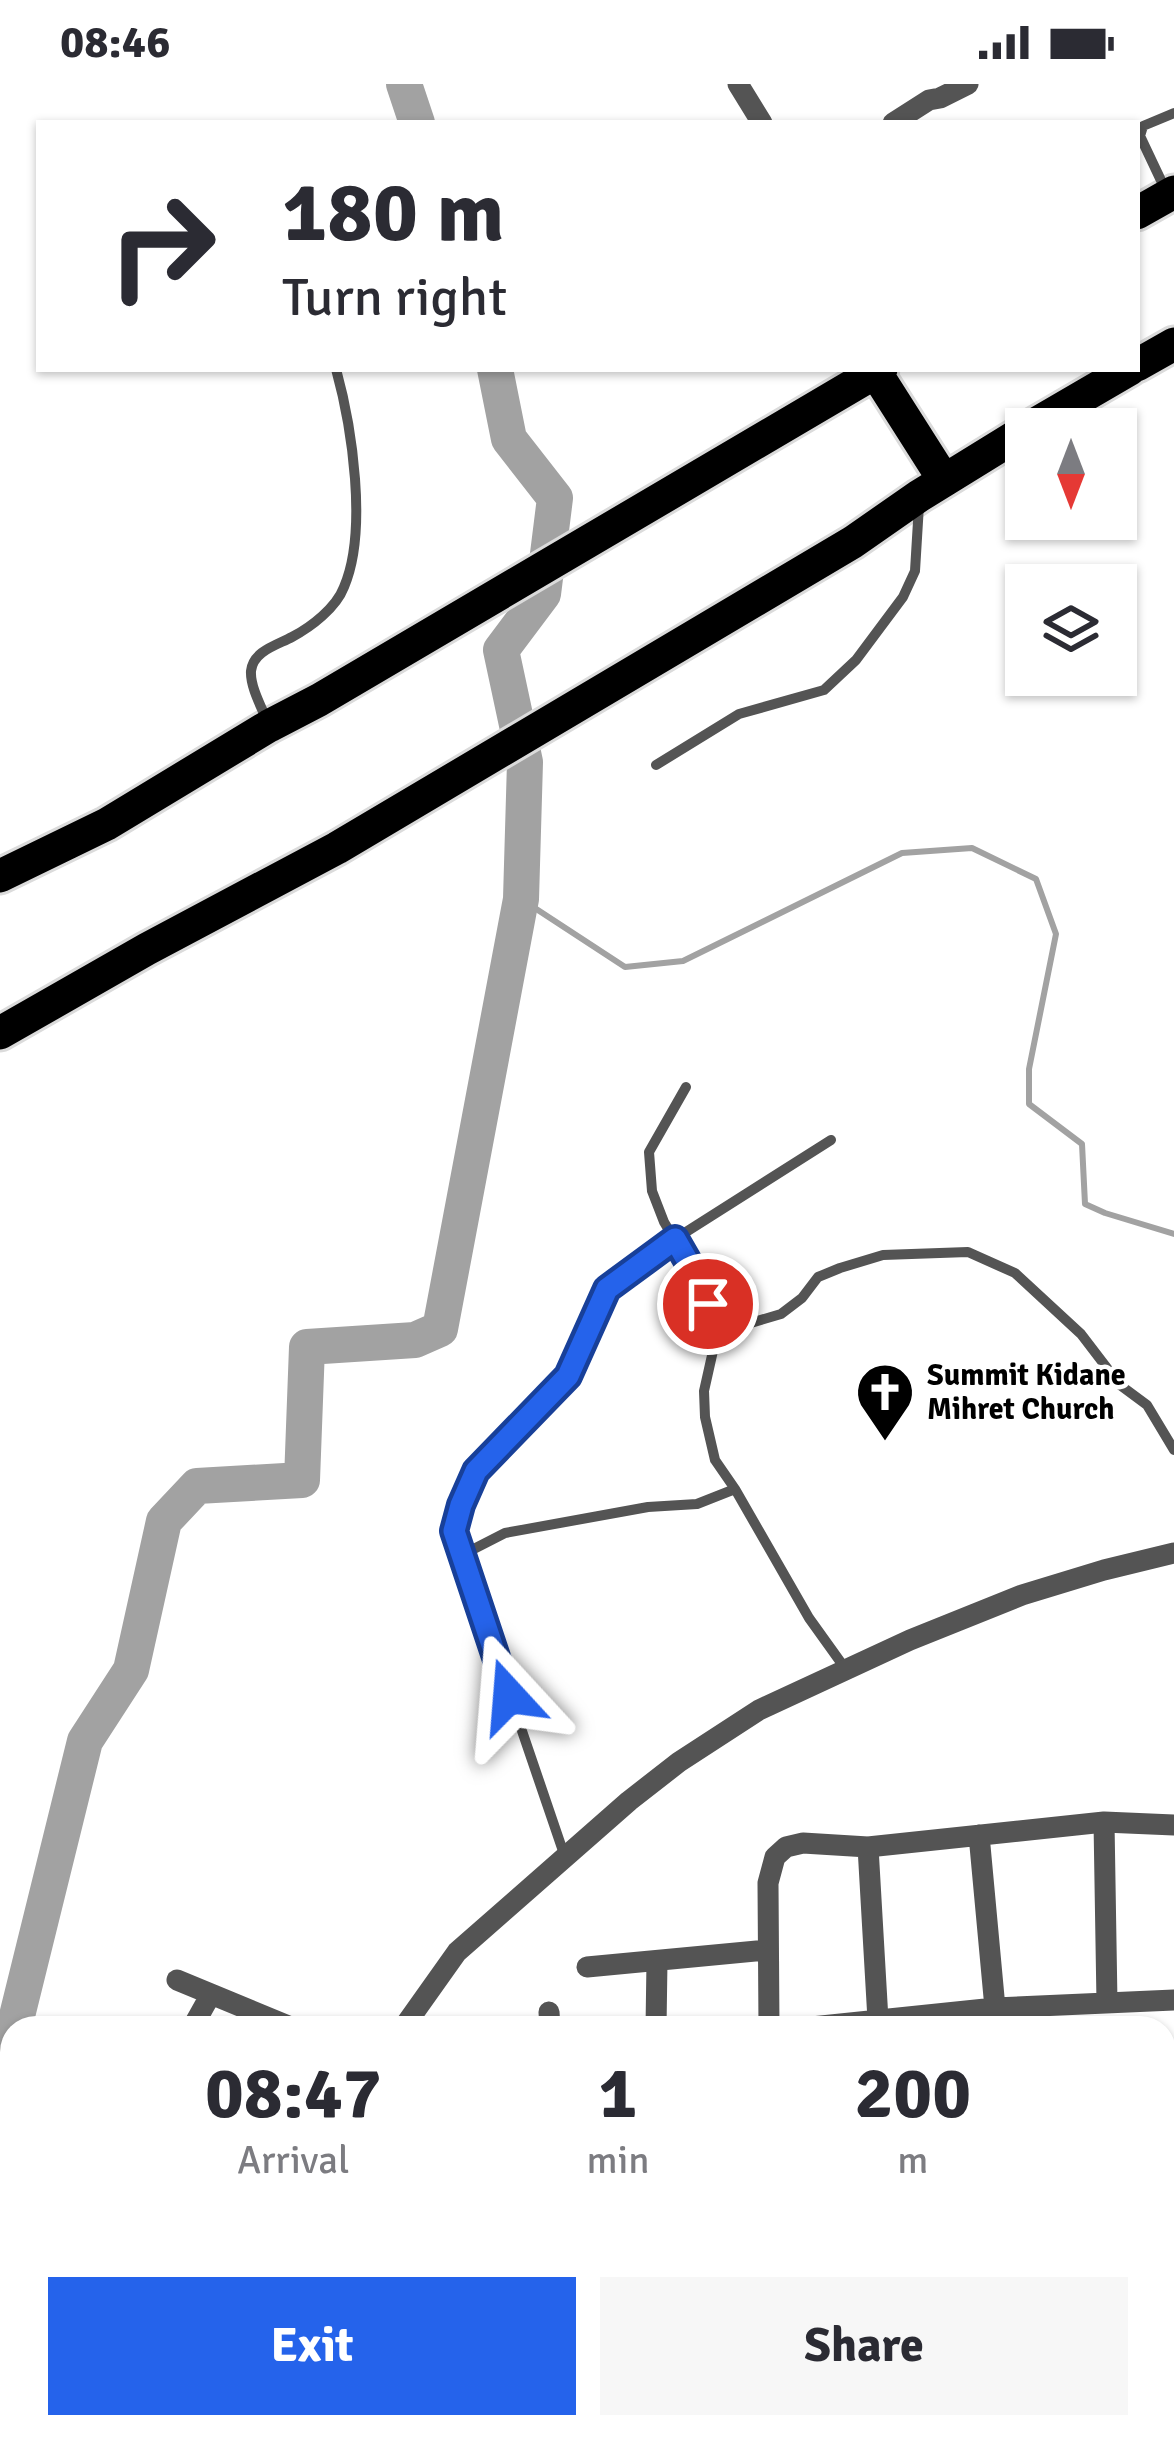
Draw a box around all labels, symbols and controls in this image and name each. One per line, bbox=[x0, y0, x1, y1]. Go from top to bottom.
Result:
text: 08:46 bbox=[60, 15, 170, 70]
text: 180 m bbox=[282, 161, 504, 265]
icon: right bbox=[84, 168, 240, 324]
text: Turn right bbox=[282, 264, 507, 331]
north arrow bbox=[1005, 408, 1137, 540]
map controls bbox=[1005, 408, 1137, 696]
button: layers bbox=[1005, 564, 1137, 696]
pin bbox=[657, 1253, 759, 1355]
icon: arrive bbox=[675, 1271, 741, 1337]
place label: Summit Kidane Mihret Church bbox=[927, 1357, 1126, 1428]
church icon: Summit Kidane Mihret Church bbox=[854, 1361, 916, 1443]
position arrow bbox=[446, 1633, 572, 1759]
text: 08:47 bbox=[205, 2049, 382, 2138]
text: 1 bbox=[599, 2049, 637, 2138]
text: 200 bbox=[854, 2049, 971, 2138]
text: Arrival bbox=[237, 2136, 349, 2184]
text: min bbox=[587, 2136, 650, 2184]
text: m bbox=[897, 2136, 928, 2184]
button: Exit bbox=[48, 2277, 576, 2415]
button: Share bbox=[600, 2277, 1128, 2415]

